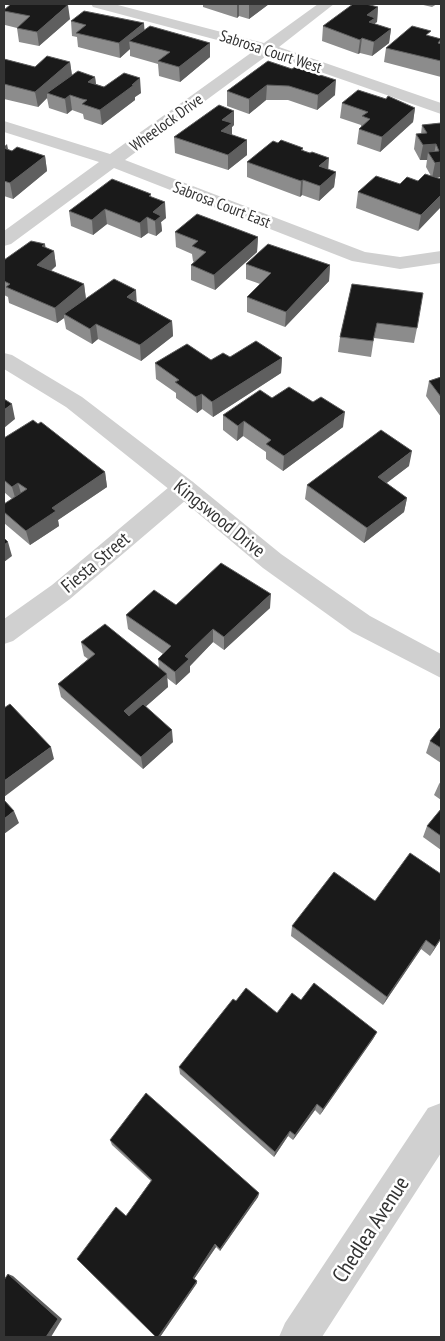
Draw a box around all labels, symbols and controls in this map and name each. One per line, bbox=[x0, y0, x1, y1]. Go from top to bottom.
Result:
street label: Sabrosa Court West bbox=[217, 25, 325, 77]
street label: Wheelock Drive bbox=[126, 89, 206, 155]
street label: Sabrosa Court East bbox=[170, 176, 274, 232]
street label: Kingswood Drive bbox=[169, 474, 271, 562]
street label: Fiesta Street bbox=[56, 526, 135, 598]
street label: Chedlea Avenue bbox=[325, 1171, 415, 1287]

